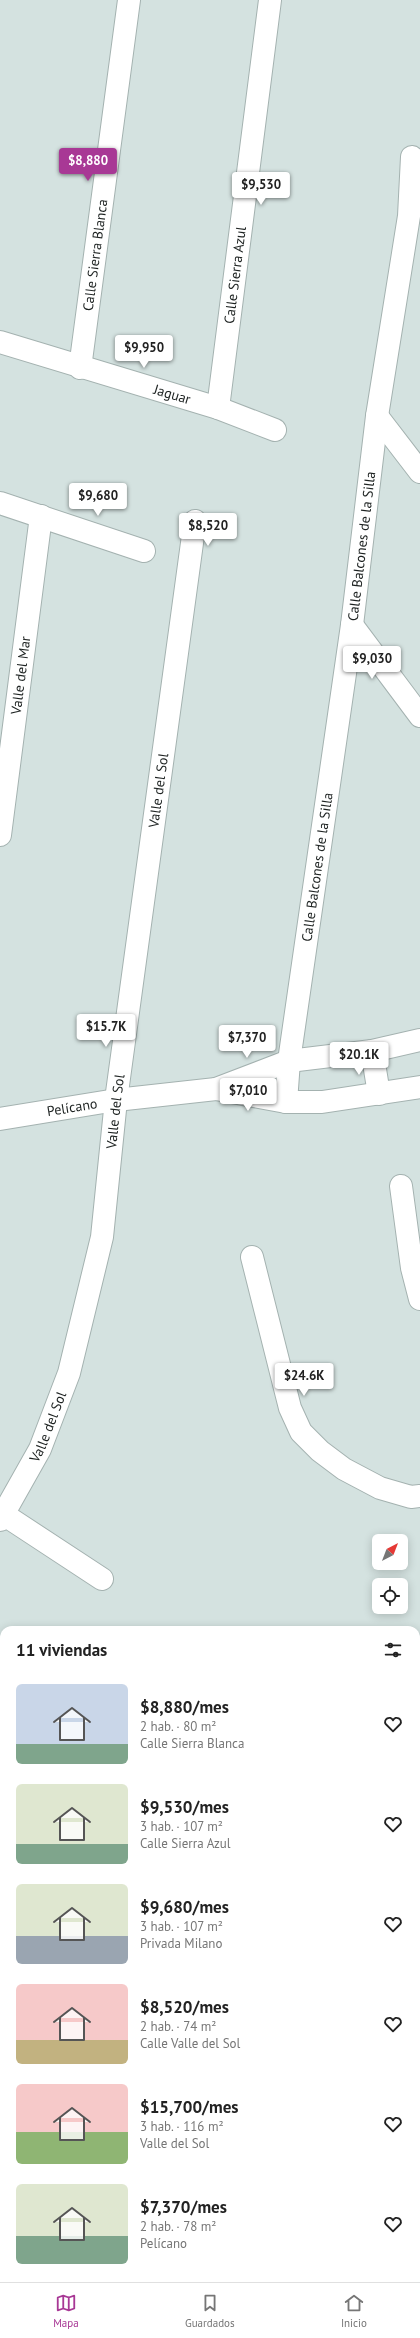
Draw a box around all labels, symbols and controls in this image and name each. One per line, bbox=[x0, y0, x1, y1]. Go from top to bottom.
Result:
pin: $8,880 bbox=[55, 148, 121, 182]
text: $8,880 bbox=[68, 152, 108, 169]
pin: $9,530 bbox=[228, 172, 294, 206]
text: $9,530 bbox=[241, 176, 281, 193]
street label: Calle Sierra Blanca bbox=[79, 198, 111, 312]
street label: Calle Sierra Azul bbox=[220, 225, 250, 325]
pin: $9,950 bbox=[111, 335, 177, 369]
text: $9,950 bbox=[124, 339, 164, 356]
street label: Jaguar bbox=[151, 380, 193, 408]
street label: Calle Balcones de la Silla bbox=[344, 470, 379, 622]
pin: $9,680 bbox=[65, 483, 131, 517]
text: $9,680 bbox=[78, 487, 118, 504]
pin: $8,520 bbox=[175, 513, 241, 547]
text: $8,520 bbox=[188, 517, 228, 534]
street label: Valle del Mar bbox=[6, 635, 34, 716]
pin: $9,030 bbox=[339, 646, 405, 680]
text: $9,030 bbox=[352, 650, 392, 667]
street label: Valle del Sol bbox=[144, 752, 172, 830]
street label: Calle Balcones de la Silla bbox=[297, 791, 337, 943]
pin: $15.7K bbox=[73, 1014, 139, 1048]
text: $15.7K bbox=[86, 1018, 126, 1035]
pin: $7,370 bbox=[214, 1025, 280, 1059]
text: $7,370 bbox=[228, 1029, 266, 1046]
pin: $20.1K bbox=[326, 1042, 392, 1076]
text: $20.1K bbox=[339, 1046, 379, 1063]
street label: Valle del Sol bbox=[102, 1073, 128, 1151]
pin: $7,010 bbox=[215, 1078, 281, 1112]
text: $7,010 bbox=[229, 1082, 267, 1099]
street label: Pelícano bbox=[46, 1094, 99, 1120]
pin: $24.6K bbox=[271, 1363, 337, 1397]
text: $24.6K bbox=[284, 1367, 324, 1384]
street label: Valle del Sol bbox=[25, 1389, 70, 1466]
north arrow bbox=[372, 1534, 408, 1570]
map controls bbox=[372, 1534, 408, 1614]
button: locate bbox=[372, 1578, 408, 1614]
text: 11 viviendas bbox=[16, 1639, 107, 1661]
icon: filters bbox=[382, 1639, 404, 1661]
text: $8,880/mes bbox=[140, 1696, 229, 1718]
icon: home bbox=[48, 1700, 96, 1748]
icon: heart bbox=[382, 1713, 404, 1735]
text: 2 hab. · 80 m² bbox=[140, 1718, 216, 1735]
text: Calle Sierra Blanca bbox=[140, 1735, 244, 1752]
text: $9,530/mes bbox=[140, 1796, 229, 1818]
icon: home bbox=[48, 1800, 96, 1848]
icon: heart bbox=[382, 1813, 404, 1835]
text: 3 hab. · 107 m² bbox=[140, 1818, 223, 1835]
text: Calle Sierra Azul bbox=[140, 1835, 231, 1852]
text: $9,680/mes bbox=[140, 1896, 229, 1918]
icon: home bbox=[48, 1900, 96, 1948]
icon: heart bbox=[382, 1913, 404, 1935]
text: 3 hab. · 107 m² bbox=[140, 1918, 223, 1935]
text: Privada Milano bbox=[140, 1935, 222, 1952]
text: $8,520/mes bbox=[140, 1996, 229, 2018]
icon: home bbox=[48, 2000, 96, 2048]
icon: heart bbox=[382, 2013, 404, 2035]
text: 2 hab. · 74 m² bbox=[140, 2018, 216, 2035]
text: Calle Valle del Sol bbox=[140, 2035, 240, 2052]
text: $15,700/mes bbox=[140, 2096, 239, 2118]
icon: home bbox=[48, 2100, 96, 2148]
icon: heart bbox=[382, 2113, 404, 2135]
text: 3 hab. · 116 m² bbox=[140, 2118, 224, 2135]
text: Valle del Sol bbox=[140, 2135, 209, 2152]
text: $7,370/mes bbox=[140, 2196, 227, 2218]
icon: home bbox=[48, 2200, 96, 2248]
icon: heart bbox=[382, 2213, 404, 2235]
text: 2 hab. · 78 m² bbox=[140, 2218, 216, 2235]
text: Pelícano bbox=[140, 2235, 187, 2252]
tab: Mapa bbox=[53, 2292, 79, 2330]
tab: Guardados bbox=[185, 2292, 235, 2330]
tab: Inicio bbox=[341, 2292, 367, 2330]

